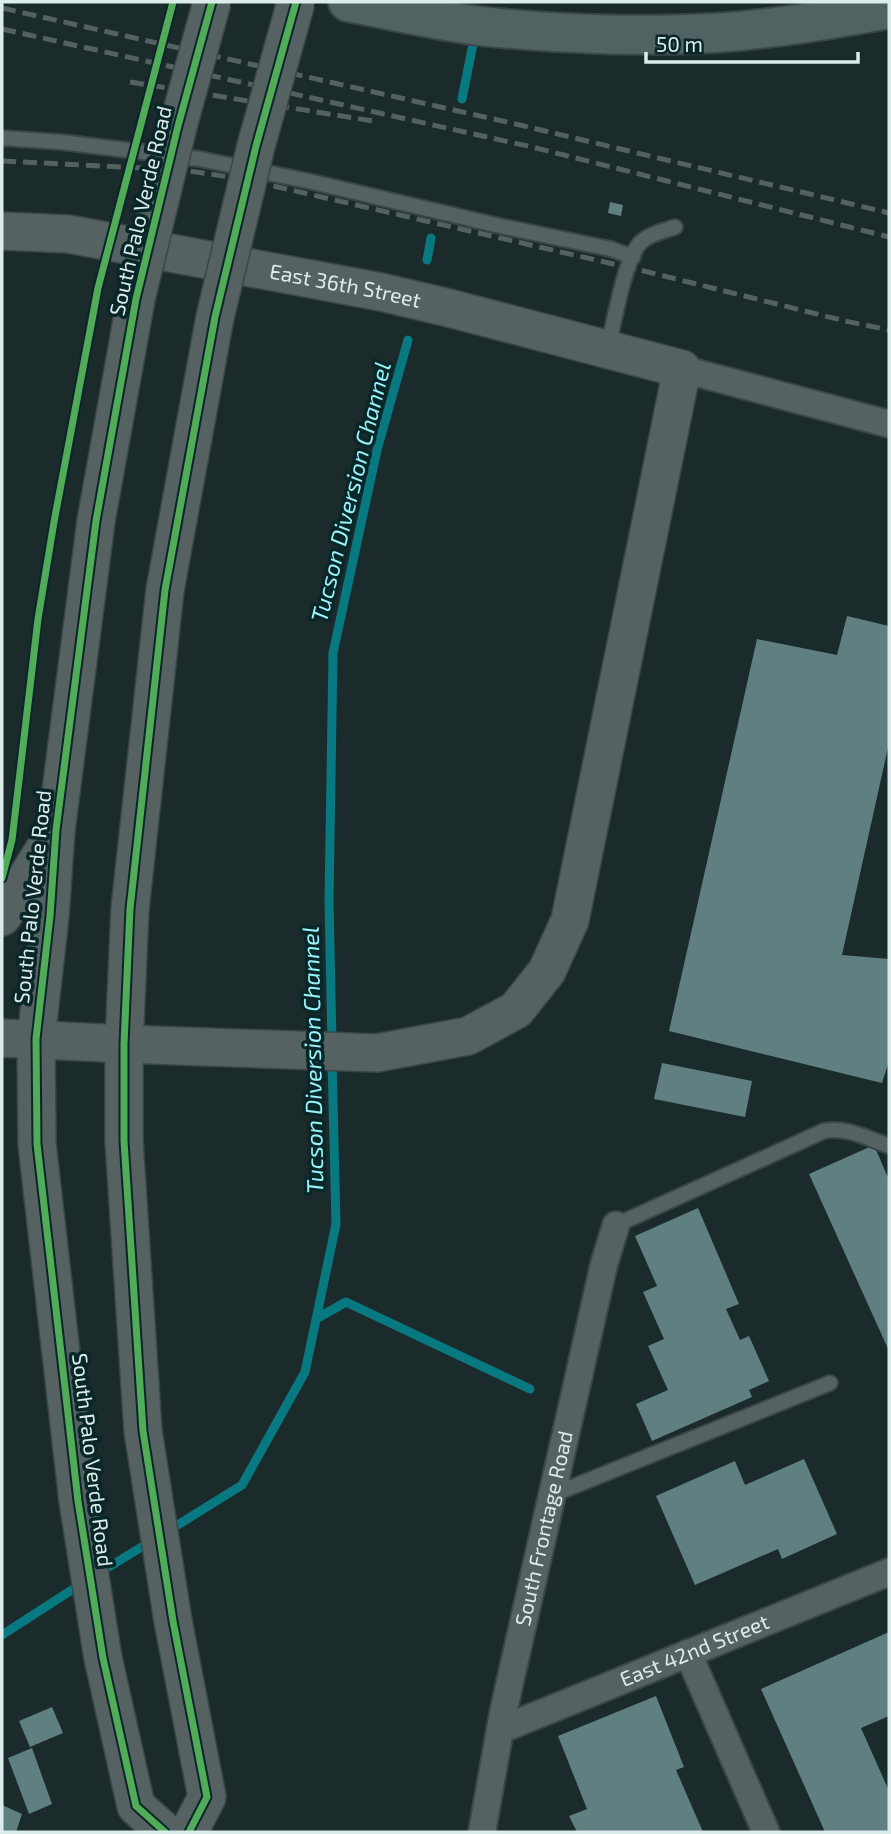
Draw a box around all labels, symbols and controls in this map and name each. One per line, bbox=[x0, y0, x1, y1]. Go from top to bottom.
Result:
scale bar bbox=[646, 21, 858, 65]
text: 50 m bbox=[656, 31, 703, 56]
street label: South Palo Verde Road bbox=[103, 103, 176, 318]
street label: East 36th Street bbox=[268, 258, 424, 312]
water label: Tucson Diversion Channel bbox=[304, 359, 396, 625]
street label: South Palo Verde Road bbox=[8, 789, 55, 1005]
water label: Tucson Diversion Channel bbox=[296, 926, 328, 1194]
street label: South Palo Verde Road bbox=[68, 1352, 119, 1568]
street label: South Frontage Road bbox=[509, 1428, 577, 1628]
street label: East 42nd Street bbox=[616, 1608, 772, 1691]

